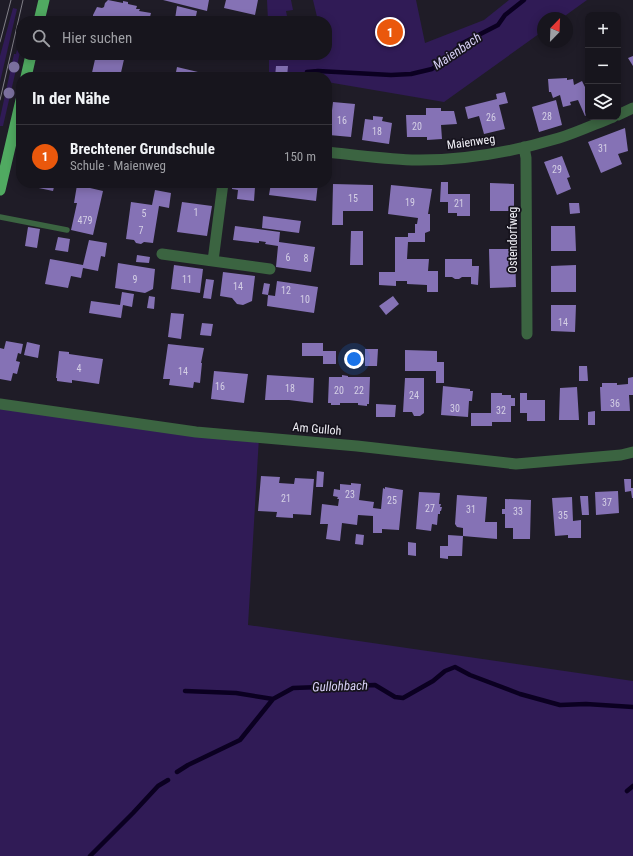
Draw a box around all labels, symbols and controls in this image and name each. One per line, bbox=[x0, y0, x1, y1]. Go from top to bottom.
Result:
north arrow bbox=[537, 12, 573, 48]
map controls bbox=[585, 12, 621, 120]
button: + bbox=[585, 12, 621, 48]
search box bbox=[16, 16, 332, 60]
pin: 1 bbox=[377, 17, 403, 47]
icon: search bbox=[30, 27, 52, 49]
text: Hier suchen bbox=[62, 29, 132, 47]
water label: Maienbach bbox=[430, 29, 484, 73]
button: − bbox=[585, 48, 621, 84]
button: layers bbox=[585, 84, 621, 120]
text: In der Nähe bbox=[32, 88, 110, 108]
house number: 28 bbox=[542, 111, 552, 122]
house number: 26 bbox=[486, 112, 496, 123]
house number: 16 bbox=[337, 115, 347, 126]
house number: 20 bbox=[412, 121, 422, 132]
house number: 18 bbox=[372, 126, 382, 137]
street label: Maienweg bbox=[446, 132, 496, 152]
text: Brechtener Grundschule bbox=[70, 140, 215, 158]
house number: 31 bbox=[598, 143, 608, 154]
text: 1 bbox=[42, 149, 48, 164]
text: 150 m bbox=[284, 149, 316, 164]
text: Schule · Maienweg bbox=[70, 158, 166, 173]
house number: 29 bbox=[552, 164, 562, 175]
house number: 15 bbox=[348, 193, 358, 204]
house number: 19 bbox=[405, 197, 415, 208]
house number: 21 bbox=[454, 198, 464, 209]
house number: 1 bbox=[194, 207, 198, 218]
street label: Ostendorfweg bbox=[506, 207, 520, 273]
house number: 5 bbox=[142, 208, 147, 219]
house number: 479 bbox=[78, 215, 92, 226]
house number: 7 bbox=[139, 225, 144, 236]
house number: 6 bbox=[286, 252, 291, 263]
house number: 8 bbox=[304, 253, 309, 264]
house number: 9 bbox=[133, 274, 138, 285]
house number: 11 bbox=[182, 274, 192, 285]
house number: 14 bbox=[233, 281, 243, 292]
house number: 12 bbox=[281, 285, 291, 296]
house number: 10 bbox=[300, 294, 310, 305]
house number: 14 bbox=[558, 317, 568, 328]
your location bbox=[344, 349, 364, 369]
house number: 4 bbox=[77, 363, 82, 374]
house number: 14 bbox=[178, 366, 188, 377]
house number: 16 bbox=[215, 381, 225, 392]
house number: 18 bbox=[285, 383, 295, 394]
house number: 20 bbox=[334, 385, 344, 396]
house number: 22 bbox=[354, 385, 364, 396]
house number: 24 bbox=[409, 390, 419, 401]
house number: 36 bbox=[610, 398, 620, 409]
house number: 30 bbox=[450, 403, 460, 414]
house number: 32 bbox=[496, 405, 506, 416]
street label: Am Gulloh bbox=[292, 420, 342, 438]
house number: 23 bbox=[345, 489, 355, 500]
house number: 21 bbox=[281, 493, 291, 504]
house number: 25 bbox=[387, 495, 397, 506]
house number: 37 bbox=[602, 497, 612, 508]
house number: 27 bbox=[425, 503, 435, 514]
house number: 31 bbox=[466, 504, 476, 515]
house number: 33 bbox=[513, 506, 523, 517]
house number: 35 bbox=[558, 510, 568, 521]
water label: Gullohbach bbox=[312, 678, 368, 694]

